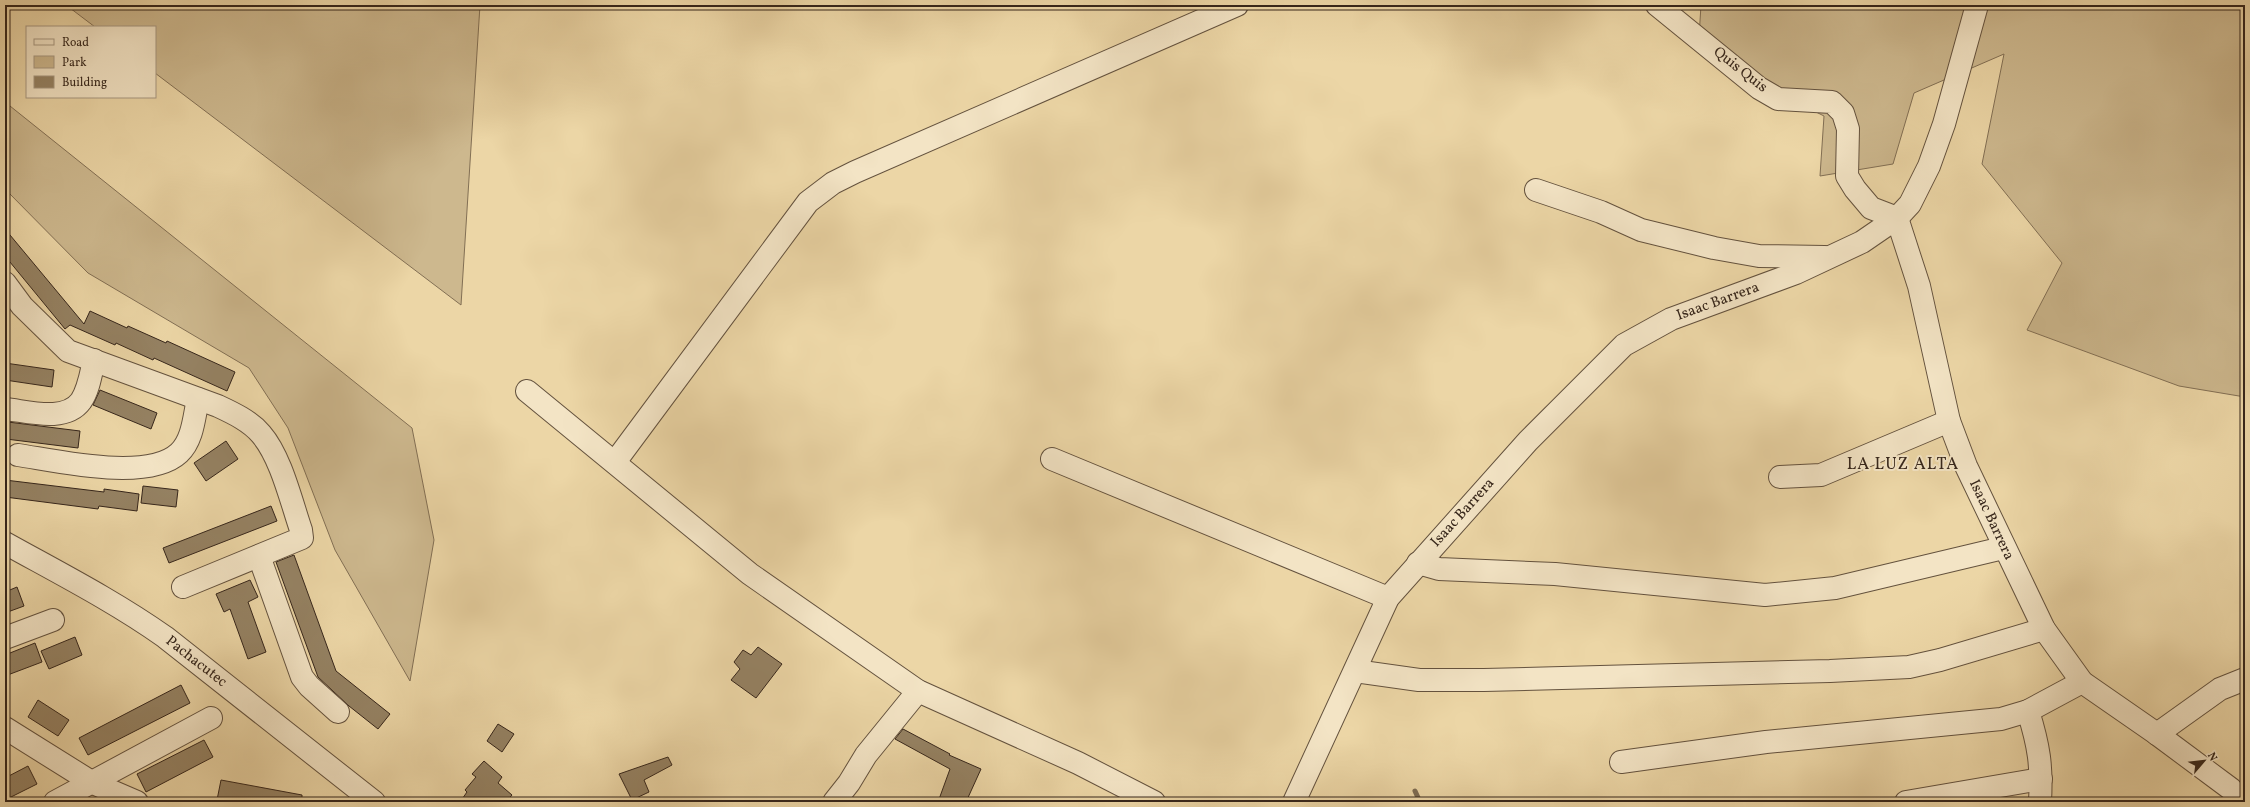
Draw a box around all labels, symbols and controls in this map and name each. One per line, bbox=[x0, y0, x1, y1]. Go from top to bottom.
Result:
legend bbox=[26, 26, 156, 98]
text: Road bbox=[62, 35, 89, 51]
street label: Quis Quis bbox=[1708, 42, 1772, 98]
text: Park bbox=[62, 55, 87, 71]
text: Building bbox=[62, 75, 107, 91]
street label: Isaac Barrera bbox=[1674, 277, 1762, 327]
district label: LA LUZ ALTA bbox=[1847, 453, 1959, 476]
street label: Isaac Barrera bbox=[1426, 474, 1500, 552]
street label: Isaac Barrera bbox=[1963, 476, 2019, 564]
street label: Pachacutec bbox=[161, 631, 231, 693]
north arrow bbox=[2184, 741, 2224, 781]
text: N bbox=[2203, 750, 2220, 764]

